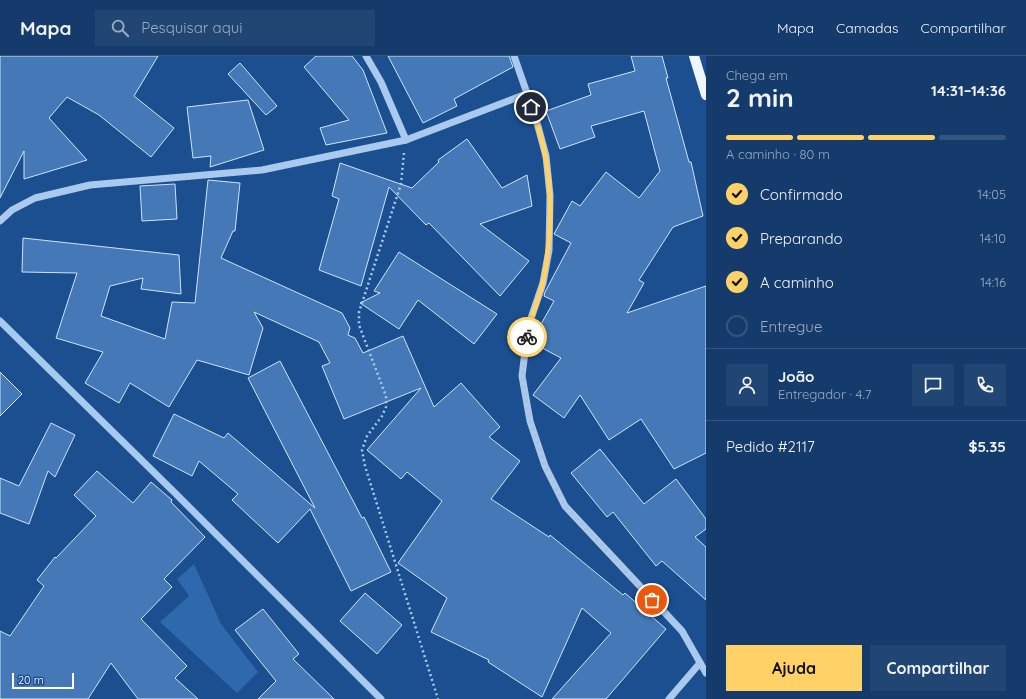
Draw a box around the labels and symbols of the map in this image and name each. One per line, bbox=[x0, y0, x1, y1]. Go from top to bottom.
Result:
pin bbox=[514, 90, 548, 124]
courier bbox=[507, 317, 547, 357]
pin bbox=[635, 583, 669, 617]
scale bar bbox=[12, 671, 74, 690]

